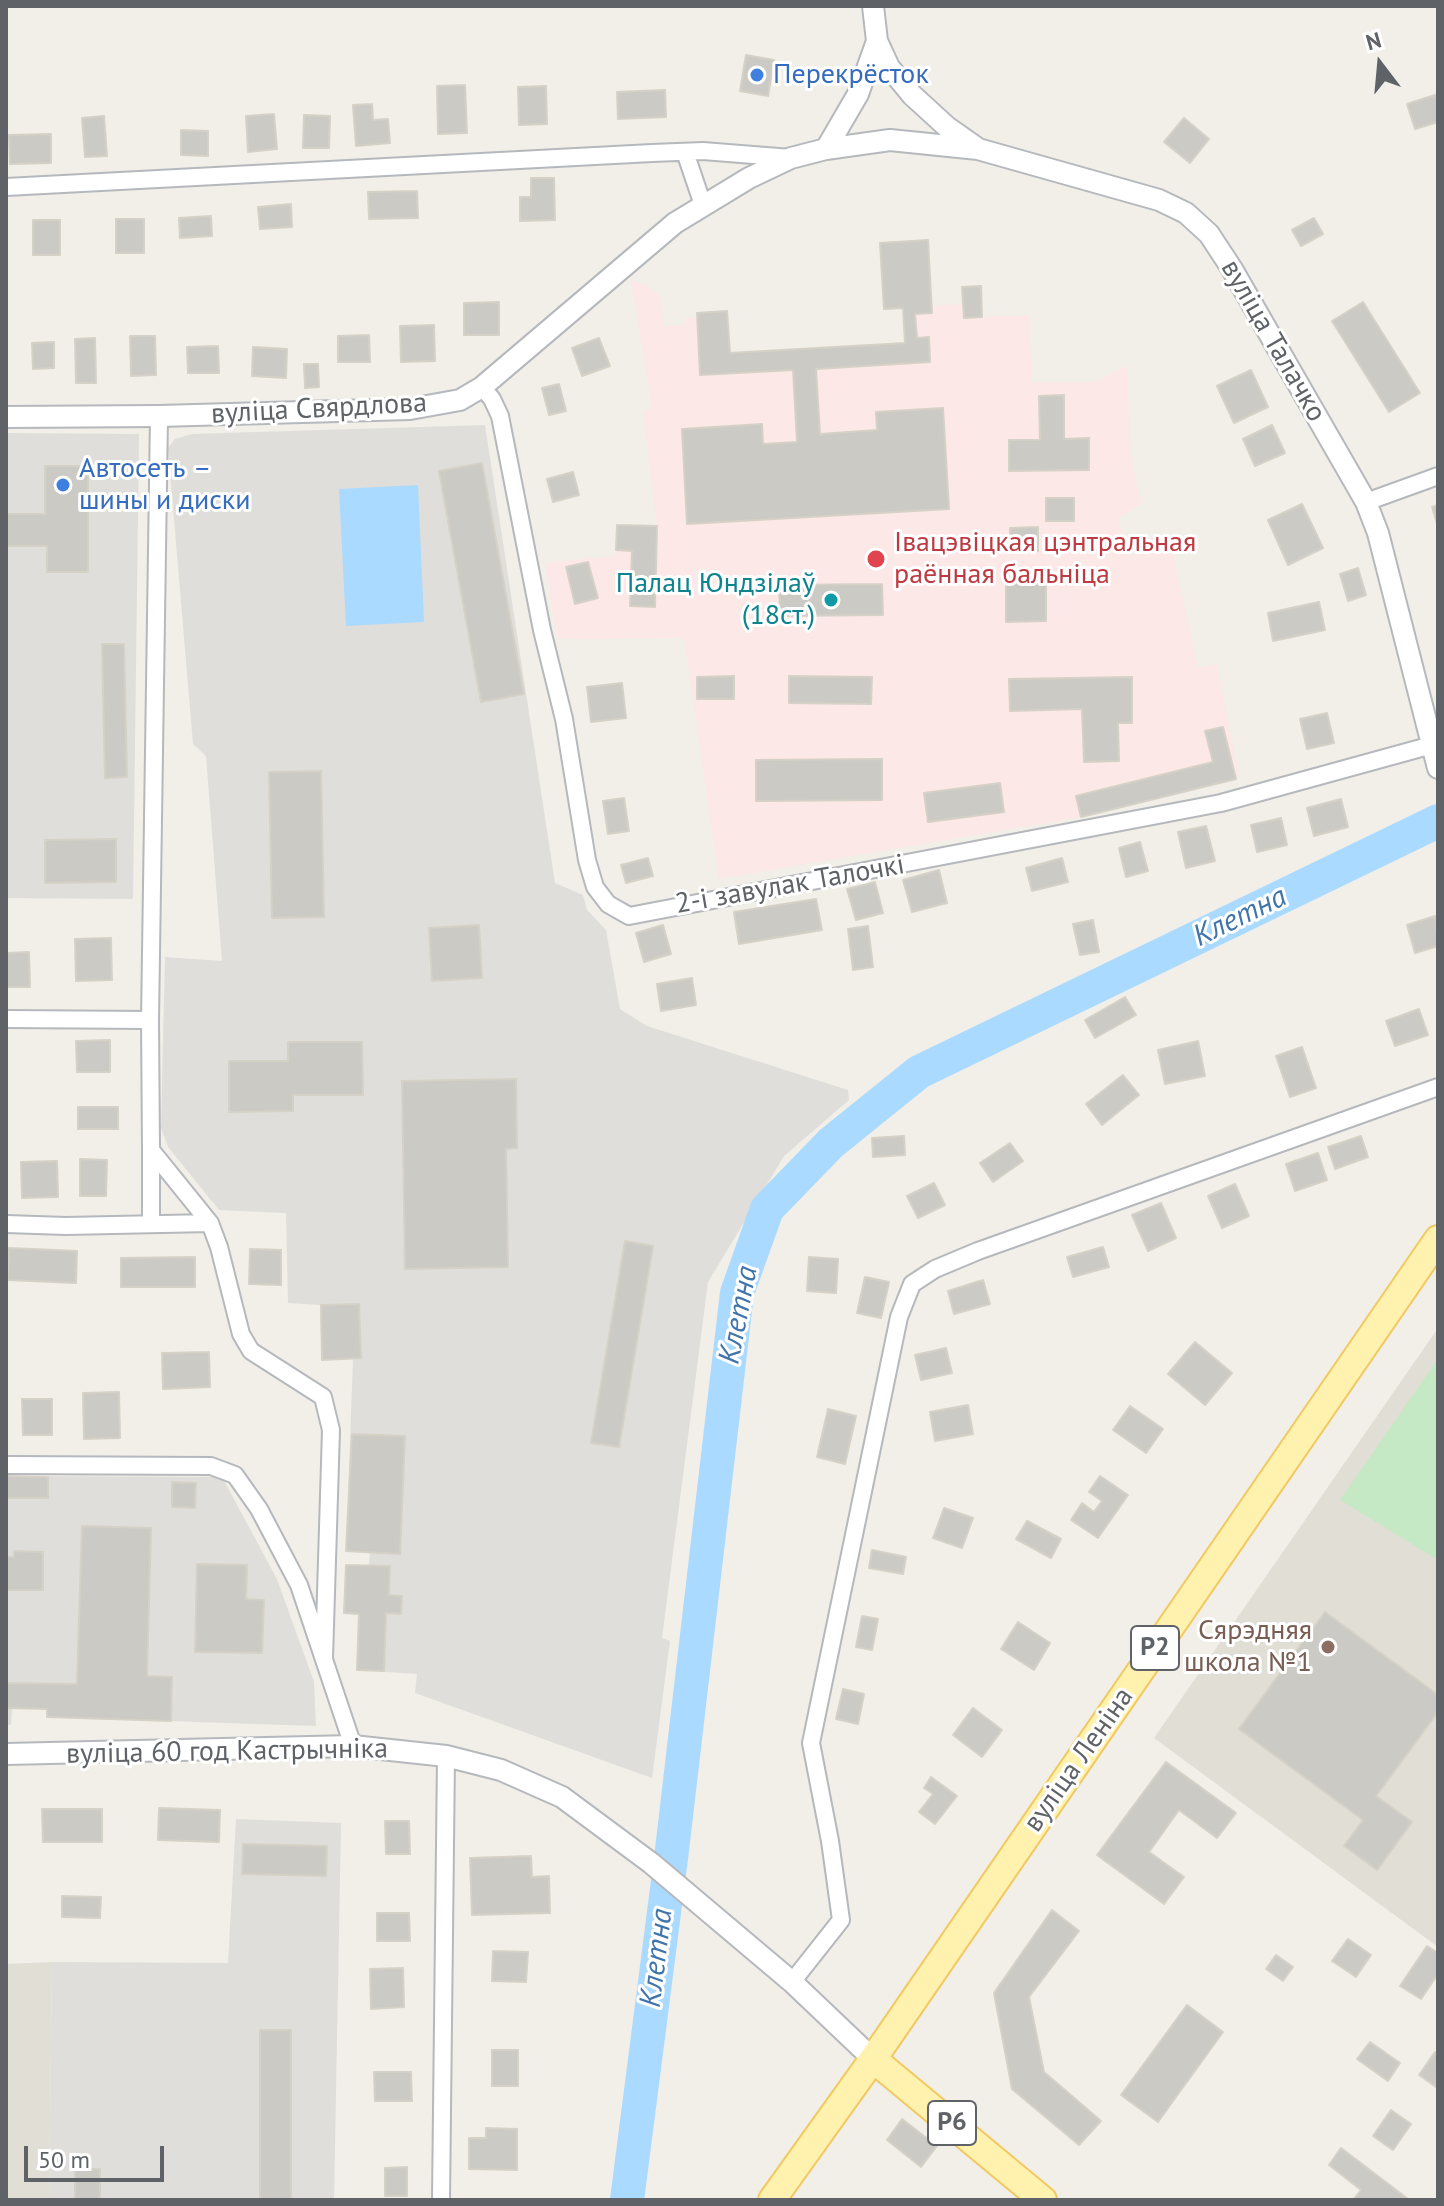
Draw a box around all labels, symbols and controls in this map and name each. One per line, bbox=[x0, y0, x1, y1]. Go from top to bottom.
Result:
north arrow bbox=[1340, 24, 1420, 104]
text: N bbox=[1363, 25, 1384, 56]
place label: Перекрёсток bbox=[773, 58, 929, 92]
marker: Перекрёсток bbox=[748, 66, 766, 84]
street label: вуліца Талачко bbox=[1213, 254, 1333, 428]
street label: вуліца Свярдлова bbox=[210, 387, 428, 431]
place label: Автосеть – шины и диски bbox=[79, 452, 250, 518]
marker: Автосеть – шины и диски bbox=[54, 476, 72, 494]
place label: Івацэвіцкая цэнтральная раённая бальніца bbox=[894, 526, 1196, 592]
marker: Івацэвіцкая цэнтральная раённая бальніца bbox=[865, 548, 887, 570]
place label: Палац Юндзілаў (18ст.) bbox=[616, 567, 815, 633]
marker: Палац Юндзілаў (18ст.) bbox=[822, 591, 840, 609]
street label: 2-і завулак Талочкі bbox=[673, 848, 907, 922]
water label: Клетна bbox=[1188, 879, 1292, 955]
water label: Клетна bbox=[712, 1263, 766, 1367]
place label: Сярэдняя школа №1 bbox=[1184, 1614, 1312, 1680]
road number: Р2 bbox=[1131, 1626, 1179, 1670]
marker: Сярэдняя школа №1 bbox=[1319, 1638, 1337, 1656]
street label: вуліца Леніна bbox=[1017, 1681, 1141, 1839]
street label: вуліца 60 год Кастрычніка bbox=[66, 1732, 388, 1772]
water label: Клетна bbox=[633, 1907, 681, 2009]
road number: Р6 bbox=[928, 2101, 976, 2145]
scale bar bbox=[28, 2130, 168, 2180]
text: 50 m bbox=[38, 2144, 90, 2175]

